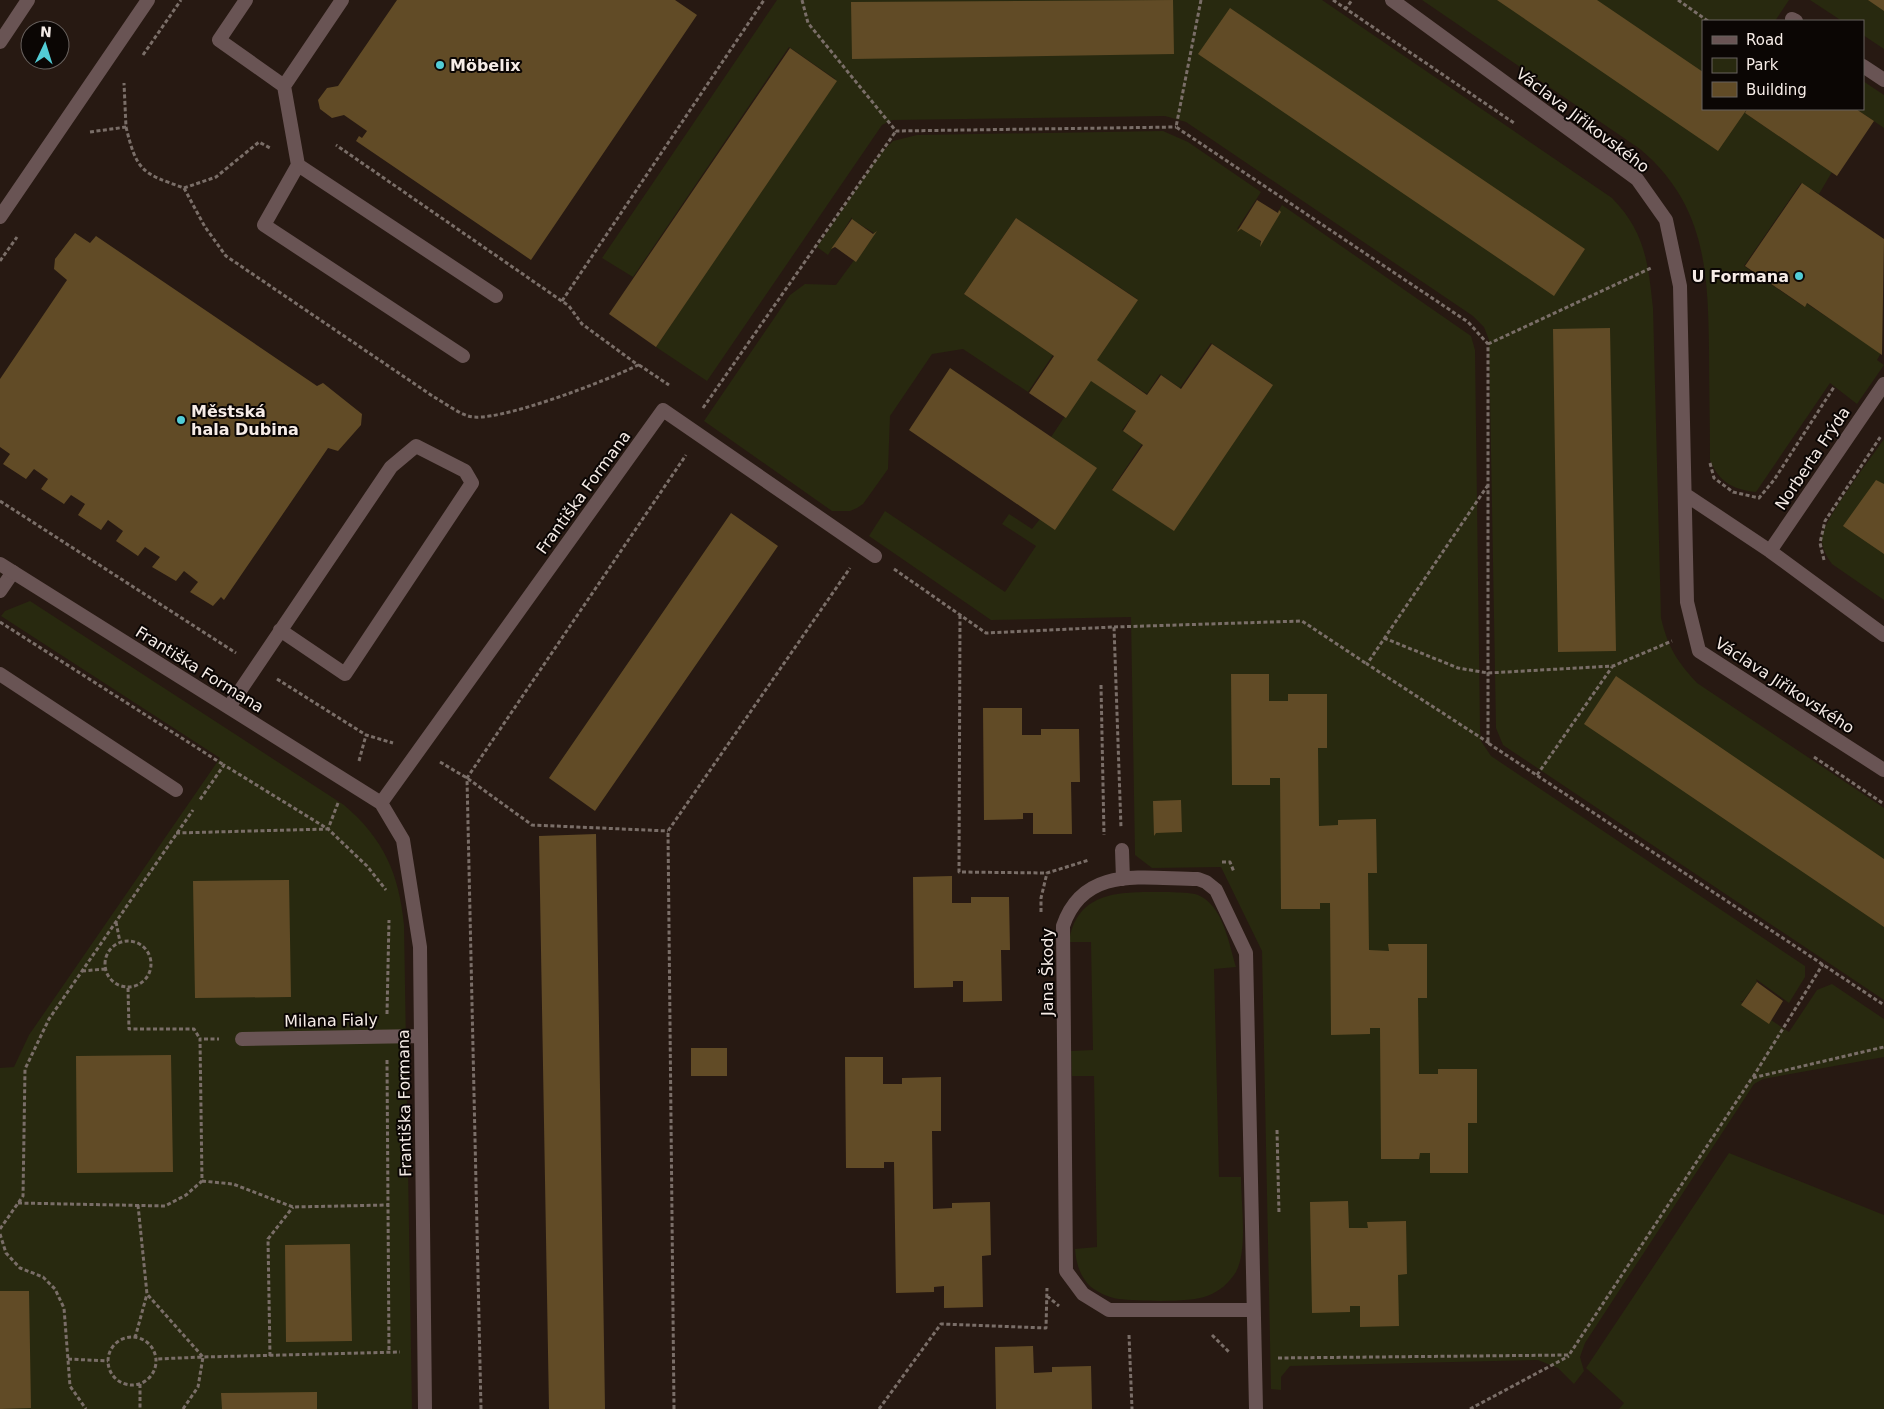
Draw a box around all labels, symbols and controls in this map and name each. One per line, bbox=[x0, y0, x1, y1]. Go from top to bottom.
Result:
north arrow bbox=[20, 20, 70, 70]
legend bbox=[1702, 20, 1864, 110]
text: N bbox=[40, 24, 52, 40]
text: Road bbox=[1746, 31, 1784, 49]
place label: Möbelix bbox=[450, 56, 521, 75]
text: Park bbox=[1746, 56, 1779, 74]
marker: Möbelix bbox=[434, 59, 446, 71]
street label: Václava Jiřikovského bbox=[1512, 64, 1653, 177]
text: Building bbox=[1746, 81, 1807, 99]
place label: U Formana bbox=[1692, 267, 1789, 286]
marker: U Formana bbox=[1793, 270, 1805, 282]
place label: Městská hala Dubina bbox=[191, 402, 299, 439]
street label: Norberta Frýda bbox=[1771, 403, 1854, 513]
marker: Městská hala Dubina bbox=[175, 414, 187, 426]
street label: Františka Formana bbox=[532, 427, 634, 558]
street label: Františka Formana bbox=[132, 622, 267, 717]
street label: Václava Jiřikovského bbox=[1712, 633, 1858, 737]
street label: Jana Škody bbox=[1038, 928, 1057, 1017]
street label: Milana Fialy bbox=[284, 1010, 378, 1031]
street label: Františka Formana bbox=[394, 1029, 415, 1177]

